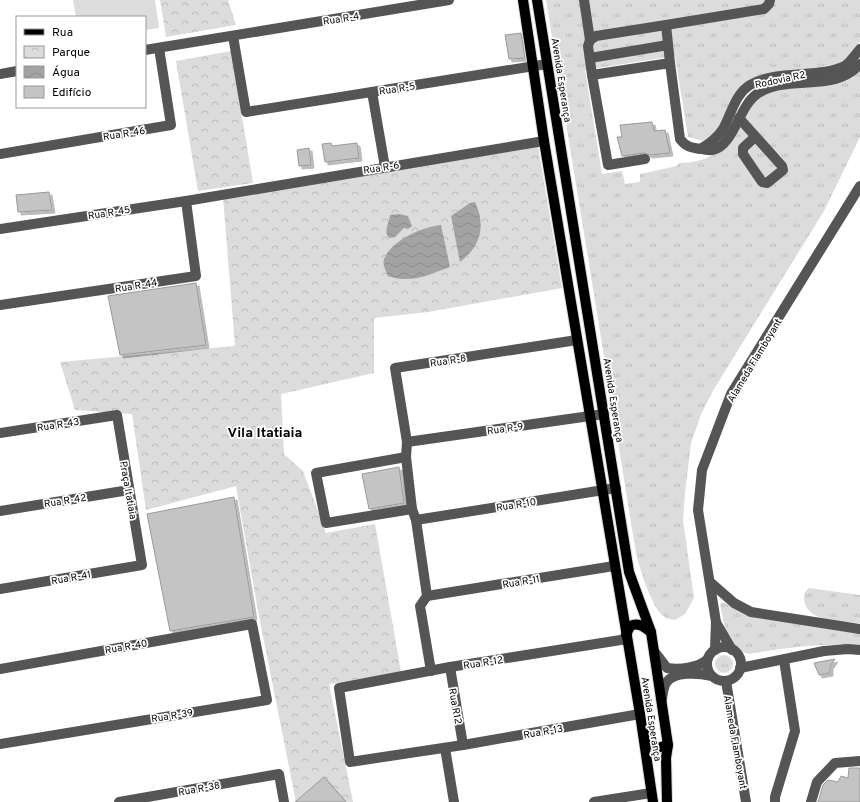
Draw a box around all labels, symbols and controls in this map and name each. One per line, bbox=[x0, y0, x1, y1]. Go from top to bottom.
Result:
street label: Rua R-4 bbox=[322, 10, 360, 29]
legend bbox=[16, 16, 146, 108]
text: Rua bbox=[52, 25, 73, 41]
street label: Avenida Esperança bbox=[547, 37, 574, 123]
text: Parque bbox=[52, 45, 90, 61]
text: Água bbox=[52, 65, 80, 81]
street label: Rodovia R2 bbox=[754, 69, 807, 92]
street label: Rua R-5 bbox=[378, 80, 416, 99]
text: Edifício bbox=[52, 85, 92, 101]
street label: Rua R-46 bbox=[102, 125, 146, 144]
street label: Rua R-6 bbox=[362, 159, 400, 178]
street label: Rua R-45 bbox=[87, 204, 131, 223]
street label: Rua R-44 bbox=[114, 277, 158, 296]
street label: Alameda Flamboyant bbox=[725, 316, 786, 405]
street label: Rua R-8 bbox=[429, 352, 467, 371]
street label: Avenida Esperança bbox=[599, 357, 626, 443]
street label: Rua R-43 bbox=[36, 416, 80, 435]
street label: Rua R-9 bbox=[486, 421, 524, 438]
district label: Vila Itatiaia bbox=[228, 425, 302, 442]
street label: Praça Itatiaia bbox=[116, 460, 139, 520]
street label: Rua R-42 bbox=[43, 492, 87, 511]
street label: Rua R-10 bbox=[495, 496, 537, 515]
street label: Rua R-41 bbox=[50, 569, 92, 588]
street label: Rua R-11 bbox=[502, 573, 541, 592]
street label: Rua R-40 bbox=[104, 637, 149, 658]
street label: Rua R-12 bbox=[462, 654, 504, 673]
street label: Avenida Esperança bbox=[637, 676, 664, 762]
street label: Rua R12 bbox=[445, 687, 464, 725]
street label: Alameda Flamboyant bbox=[720, 694, 749, 791]
street label: Rua R-39 bbox=[150, 707, 194, 726]
street label: Rua R-13 bbox=[522, 723, 564, 742]
street label: Rua R-38 bbox=[177, 779, 221, 800]

